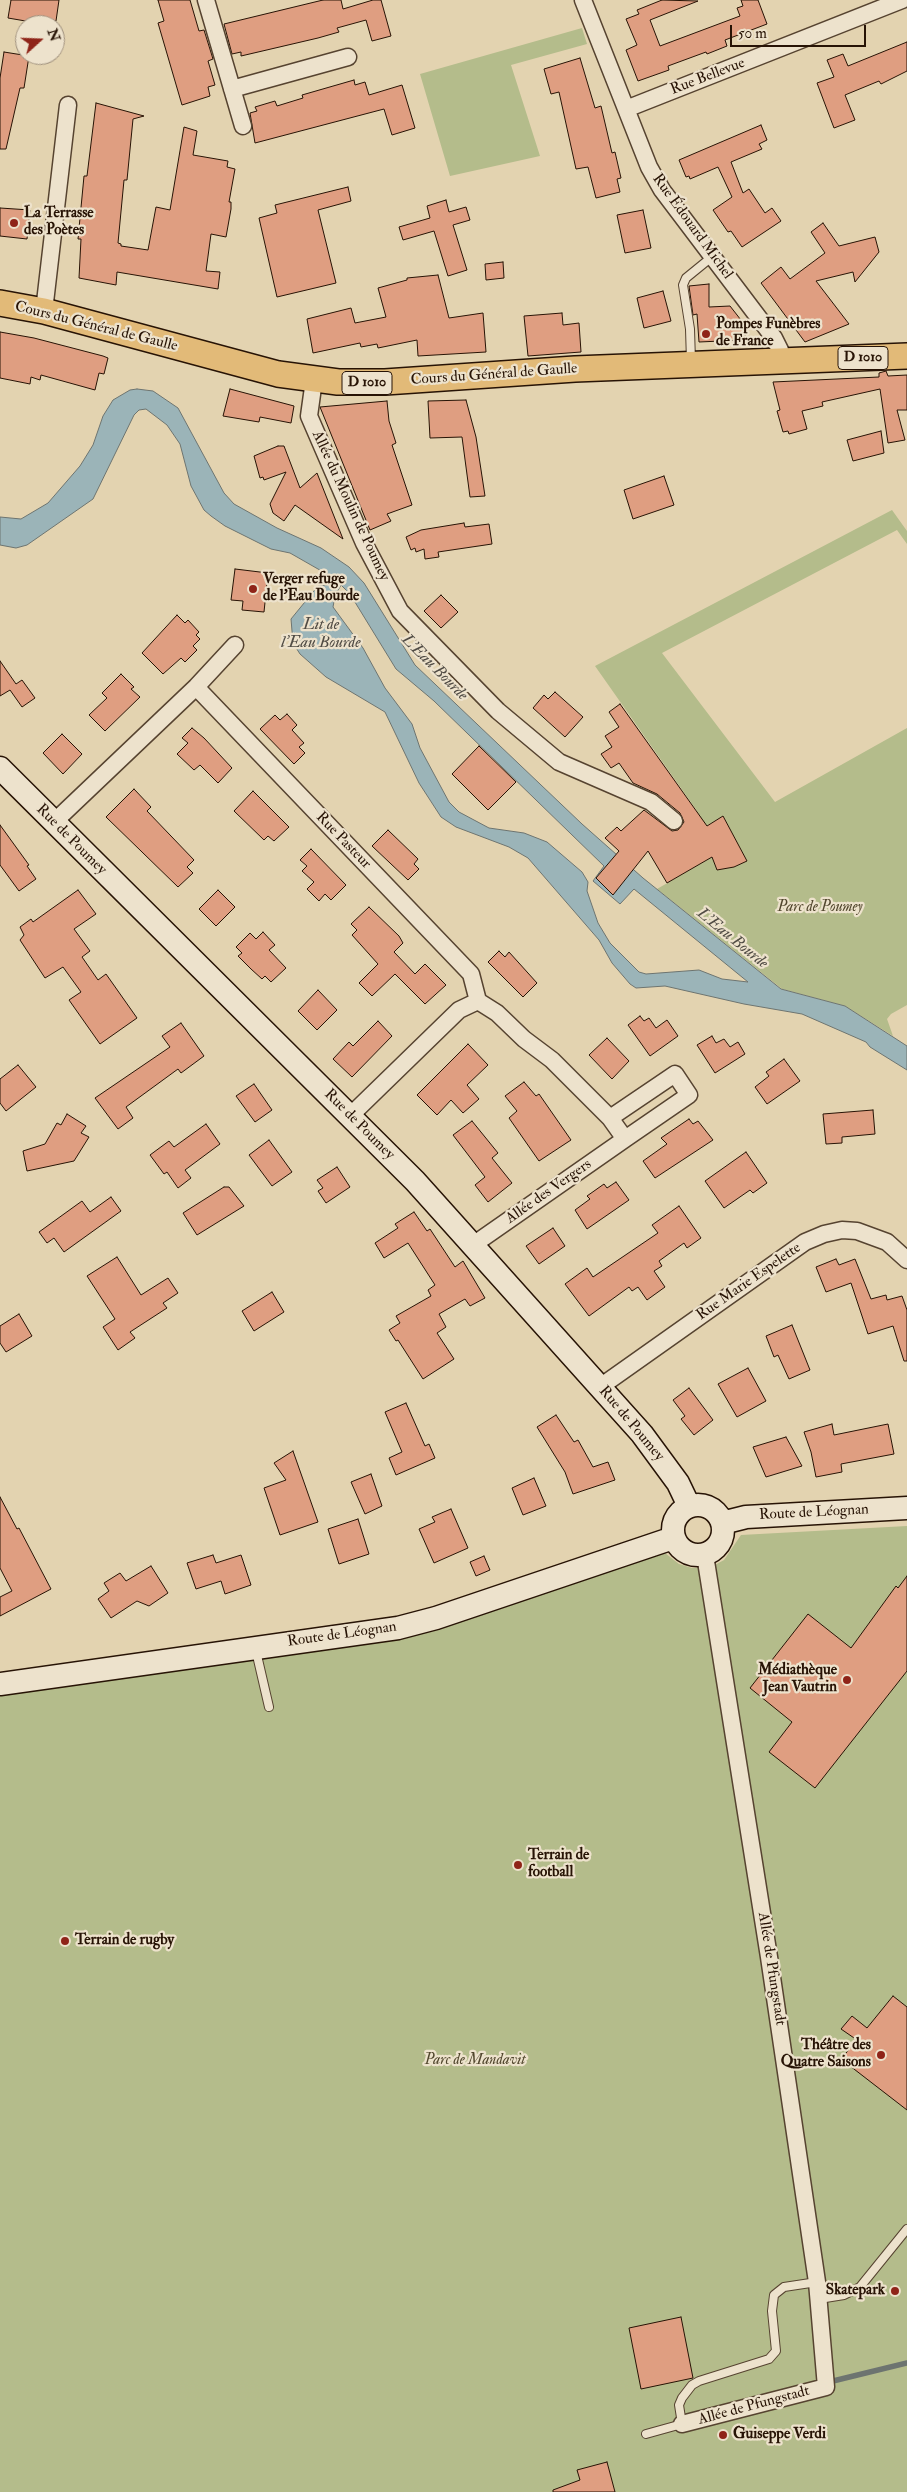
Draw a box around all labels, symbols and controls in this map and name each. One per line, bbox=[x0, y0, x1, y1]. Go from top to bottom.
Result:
north arrow bbox=[15, 15, 65, 65]
scale bar bbox=[732, 15, 868, 47]
text: 50 m bbox=[738, 24, 767, 43]
text: N bbox=[43, 26, 64, 44]
street label: Rue Bellevue bbox=[668, 55, 748, 99]
street label: Rue Édouard Michel bbox=[648, 171, 736, 283]
place label: La Terrasse des Poètes bbox=[24, 205, 94, 240]
marker: La Terrasse des Poètes bbox=[8, 217, 20, 229]
street label: Cours du Général de Gaulle bbox=[13, 298, 179, 356]
place label: Pompes Funèbres de France bbox=[716, 316, 820, 351]
marker: Pompes Funèbres de France bbox=[700, 328, 712, 340]
road number: D 1010 bbox=[838, 346, 888, 369]
street label: Cours du Général de Gaulle bbox=[410, 360, 578, 390]
road number: D 1010 bbox=[342, 372, 392, 394]
street label: Allée du Moulin de Poumey bbox=[307, 428, 393, 584]
place label: Verger refuge de l'Eau Bourde bbox=[263, 571, 359, 606]
marker: Verger refuge de l'Eau Bourde bbox=[247, 583, 259, 595]
water label: Lit de l'Eau Bourde bbox=[281, 616, 361, 654]
water label: L'Eau Bourde bbox=[397, 631, 471, 705]
street label: Rue de Poumey bbox=[32, 801, 110, 879]
street label: Rue Pasteur bbox=[312, 809, 374, 873]
park label: Parc de Poumey bbox=[777, 899, 863, 917]
water label: L'Eau Bourde bbox=[693, 904, 771, 974]
street label: Rue de Poumey bbox=[320, 1086, 398, 1164]
street label: Allée des Vergers bbox=[503, 1156, 595, 1228]
street label: Rue Marie Espelette bbox=[693, 1239, 805, 1325]
street label: Rue de Poumey bbox=[594, 1383, 668, 1465]
street label: Route de Léognan bbox=[759, 1501, 869, 1525]
street label: Route de Léognan bbox=[286, 1618, 398, 1652]
place label: Médiathèque Jean Vautrin bbox=[758, 1662, 837, 1697]
marker: Médiathèque Jean Vautrin bbox=[841, 1674, 853, 1686]
place label: Terrain de football bbox=[528, 1847, 589, 1882]
marker: Terrain de football bbox=[512, 1859, 524, 1871]
street label: Allée de Pfungstadt bbox=[753, 1911, 789, 2027]
place label: Terrain de rugby bbox=[75, 1932, 174, 1950]
marker: Terrain de rugby bbox=[59, 1935, 71, 1947]
place label: Théâtre des Quatre Saisons bbox=[781, 2037, 871, 2072]
marker: Théâtre des Quatre Saisons bbox=[875, 2049, 887, 2061]
park label: Parc de Mandavit bbox=[424, 2052, 526, 2070]
place label: Skatepark bbox=[826, 2282, 885, 2300]
marker: Skatepark bbox=[889, 2285, 901, 2297]
street label: Allée de Pfungstadt bbox=[696, 2382, 812, 2430]
place label: Guiseppe Verdi bbox=[733, 2426, 826, 2444]
marker: Guiseppe Verdi bbox=[717, 2429, 729, 2441]

